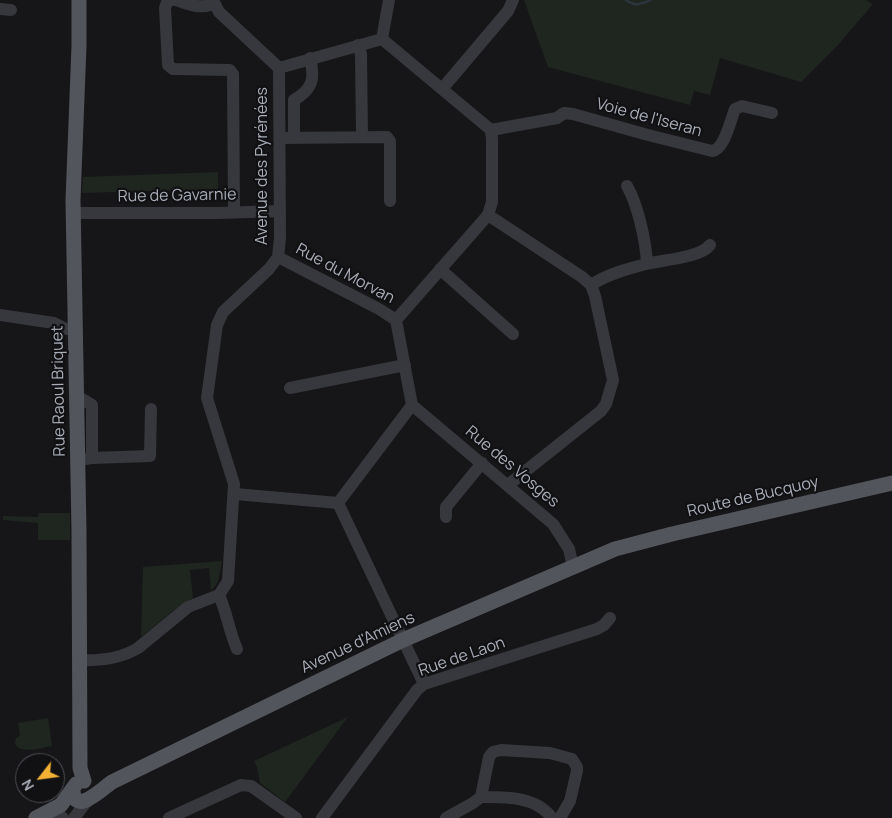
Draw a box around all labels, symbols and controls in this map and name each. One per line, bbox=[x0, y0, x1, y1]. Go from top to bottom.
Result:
street label: Avenue des Pyrénées bbox=[253, 87, 273, 245]
street label: Voie de l'Iseran bbox=[594, 95, 704, 141]
street label: Rue de Gavarnie bbox=[117, 185, 237, 207]
street label: Rue du Morvan bbox=[292, 240, 398, 308]
street label: Rue Raoul Briquet bbox=[48, 325, 70, 457]
street label: Rue des Vosges bbox=[461, 422, 563, 512]
street label: Route de Bucquoy bbox=[685, 473, 821, 521]
street label: Avenue d'Amiens bbox=[298, 608, 418, 678]
street label: Rue de Laon bbox=[416, 633, 508, 681]
north arrow bbox=[15, 753, 65, 803]
text: N bbox=[17, 776, 38, 794]

